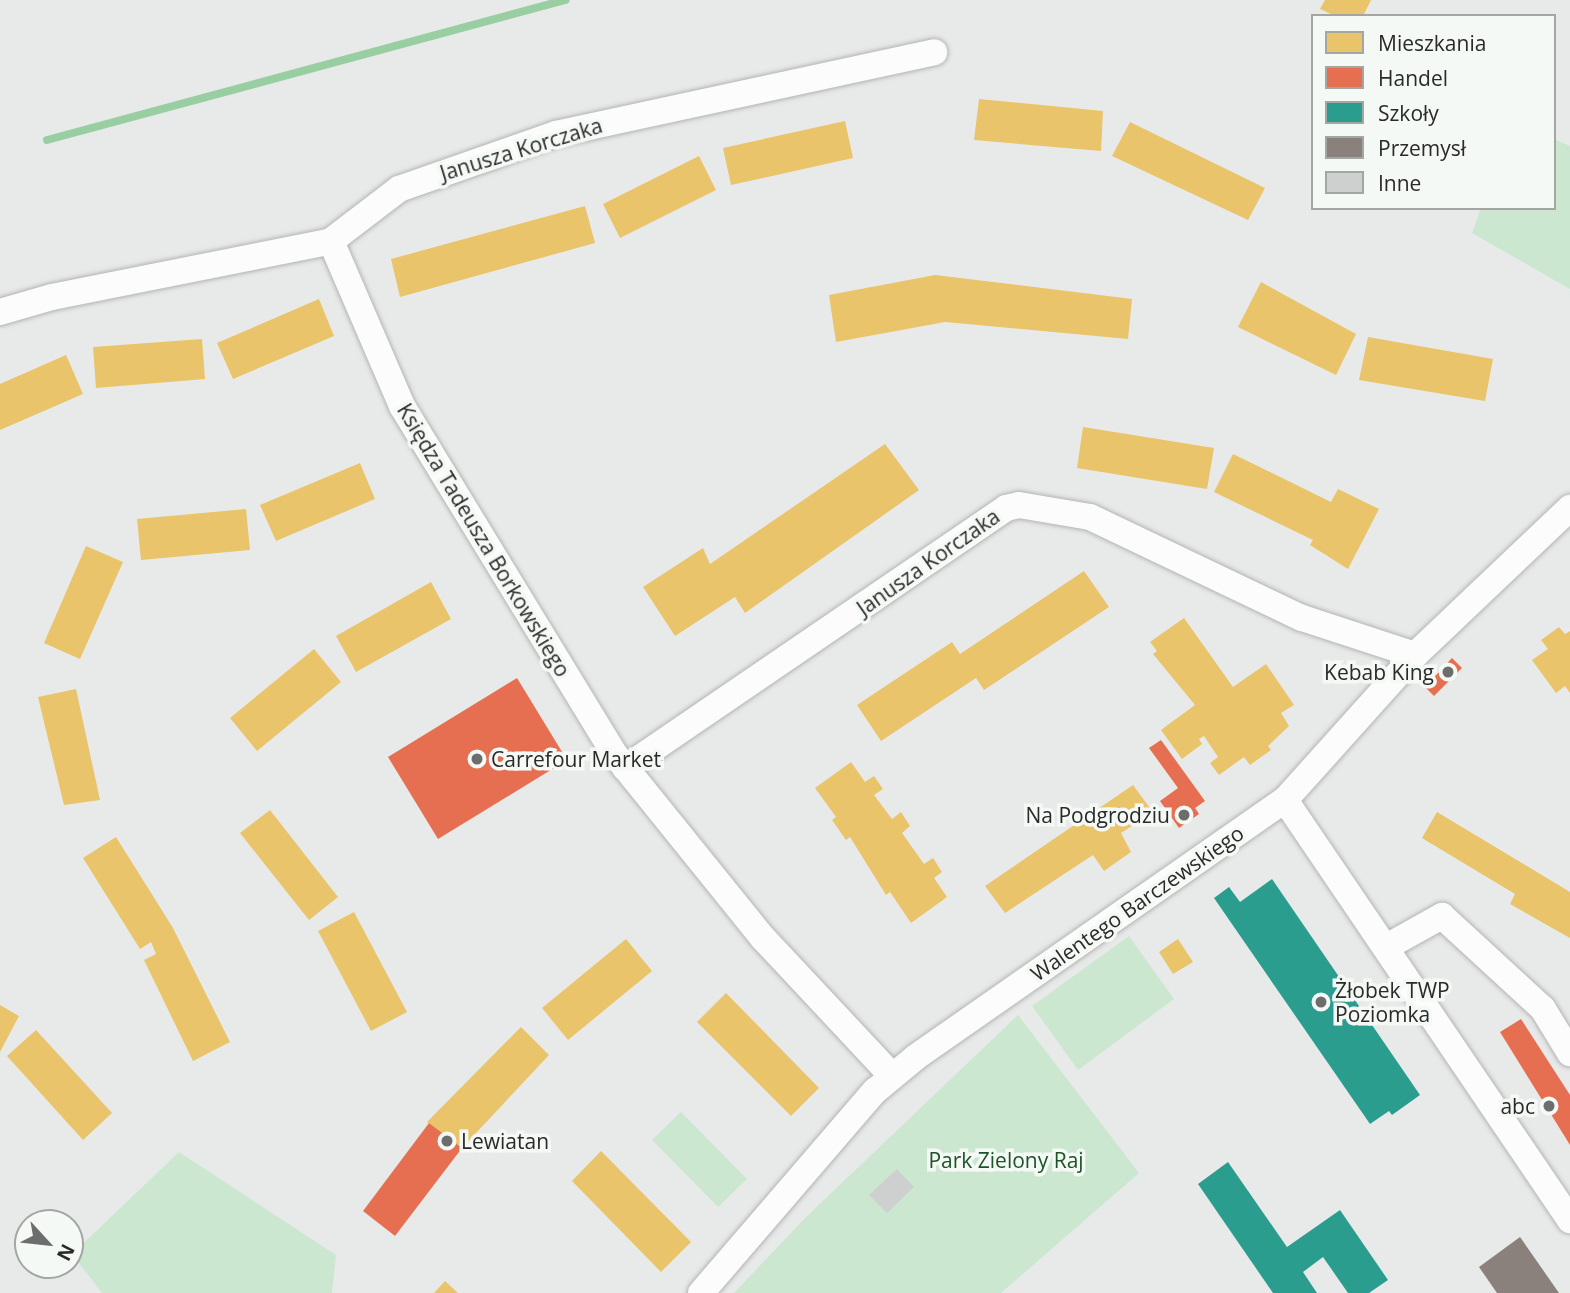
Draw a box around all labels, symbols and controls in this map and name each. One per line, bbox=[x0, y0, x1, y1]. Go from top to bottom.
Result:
legend bbox=[1311, 14, 1556, 210]
text: Mieszkania bbox=[1378, 29, 1486, 57]
text: Handel bbox=[1378, 64, 1448, 92]
text: Szkoły bbox=[1378, 99, 1439, 127]
street label: Janusza Korczaka bbox=[437, 112, 605, 186]
text: Przemysł bbox=[1378, 134, 1466, 162]
text: Inne bbox=[1378, 169, 1421, 197]
street label: Księdza Tadeusza Borkowskiego bbox=[392, 399, 576, 681]
street label: Janusza Korczaka bbox=[852, 503, 1004, 621]
place label: Kebab King bbox=[1324, 659, 1434, 685]
marker: Kebab King bbox=[1440, 664, 1456, 680]
place label: Carrefour Market bbox=[491, 746, 661, 772]
marker: Carrefour Market bbox=[469, 751, 485, 767]
place label: Na Podgrodziu bbox=[1025, 802, 1170, 828]
marker: Na Podgrodziu bbox=[1176, 807, 1192, 823]
street label: Walentego Barczewskiego bbox=[1026, 820, 1248, 986]
place label: Żłobek TWP Poziomka bbox=[1335, 977, 1450, 1027]
marker: Żłobek TWP Poziomka bbox=[1313, 994, 1329, 1010]
place label: abc bbox=[1500, 1093, 1535, 1119]
marker: abc bbox=[1541, 1098, 1557, 1114]
place label: Lewiatan bbox=[461, 1128, 549, 1154]
marker: Lewiatan bbox=[439, 1133, 455, 1149]
park label: Park Zielony Raj bbox=[928, 1147, 1084, 1173]
north arrow bbox=[14, 1209, 84, 1279]
text: N bbox=[51, 1240, 81, 1265]

